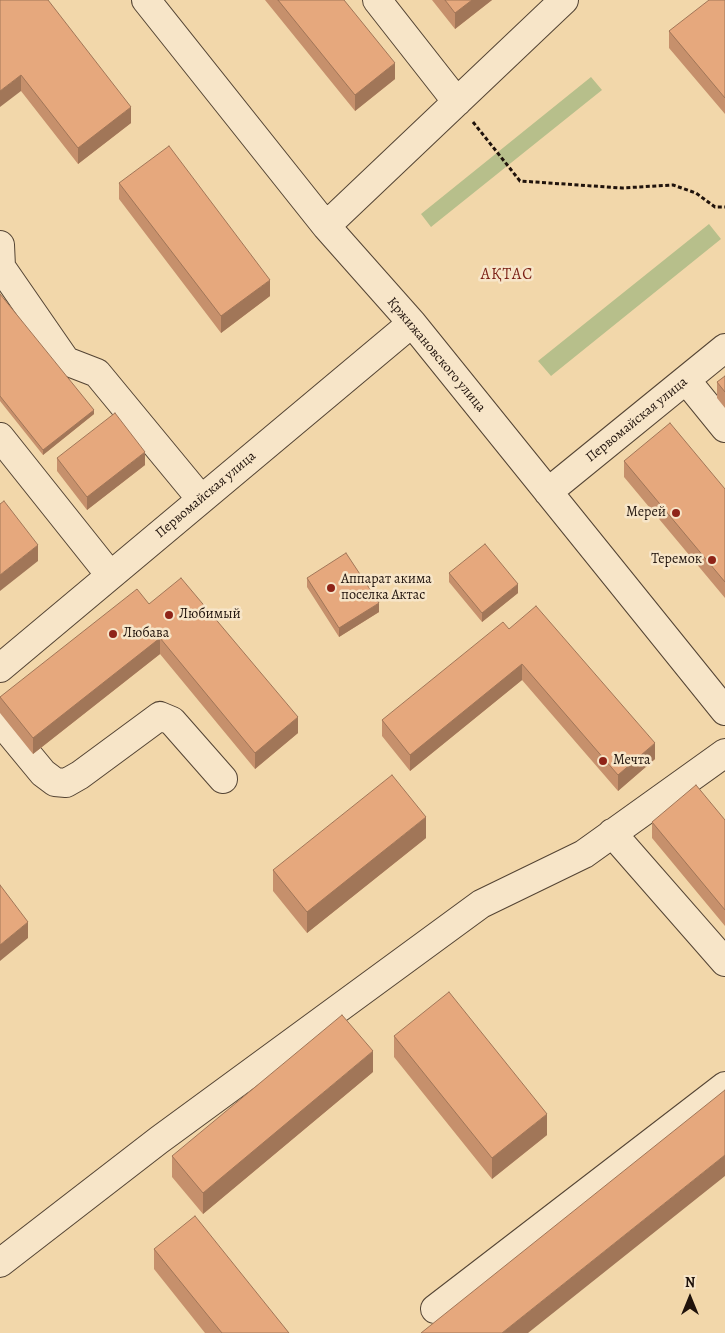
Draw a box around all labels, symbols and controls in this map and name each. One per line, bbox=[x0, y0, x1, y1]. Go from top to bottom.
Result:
district label: АҚТАС bbox=[480, 265, 534, 285]
street label: Кржижановского улица bbox=[383, 294, 489, 416]
street label: Первомайская улица bbox=[583, 374, 691, 466]
street label: Первомайская улица bbox=[152, 448, 260, 542]
place label: Мерей bbox=[626, 505, 666, 521]
marker: Мерей bbox=[670, 507, 682, 519]
place label: Теремок bbox=[651, 552, 702, 568]
marker: Теремок bbox=[706, 554, 718, 566]
place label: Аппарат акима поселка Актас bbox=[341, 572, 432, 604]
marker: Аппарат акима поселка Актас bbox=[325, 582, 337, 594]
place label: Любимый bbox=[179, 607, 241, 623]
marker: Любимый bbox=[163, 609, 175, 621]
place label: Любава bbox=[123, 626, 169, 642]
marker: Любава bbox=[107, 628, 119, 640]
place label: Мечта bbox=[613, 753, 650, 769]
marker: Мечта bbox=[597, 755, 609, 767]
north arrow bbox=[665, 1273, 715, 1323]
text: N bbox=[685, 1273, 695, 1292]

